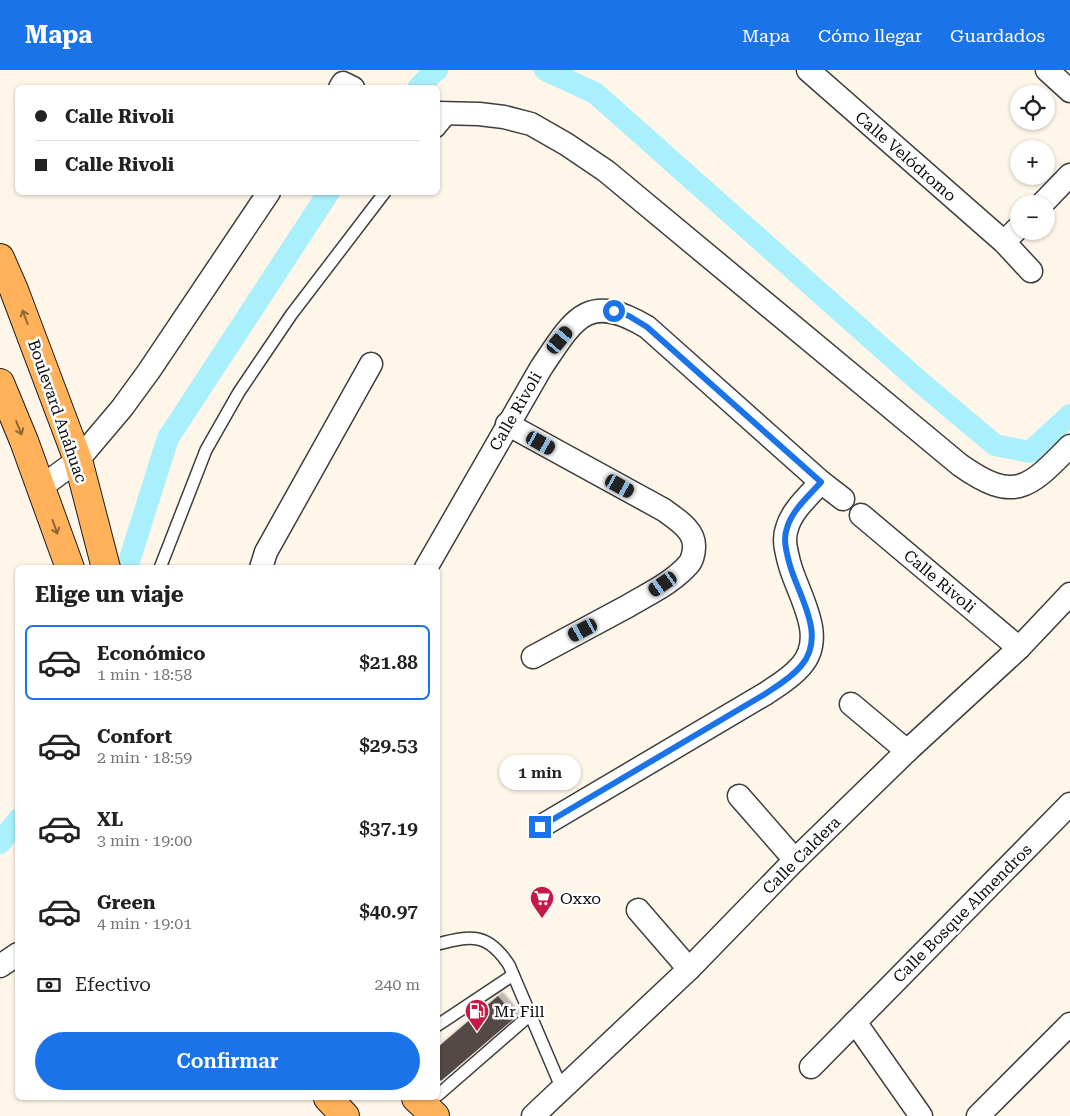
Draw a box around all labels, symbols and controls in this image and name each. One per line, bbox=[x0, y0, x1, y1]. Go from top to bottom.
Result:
text: Mapa bbox=[25, 21, 92, 49]
text: Mapa bbox=[742, 25, 790, 46]
text: Cómo llegar bbox=[818, 25, 922, 46]
text: Guardados bbox=[950, 25, 1045, 46]
map controls bbox=[1010, 85, 1055, 240]
button: locate bbox=[1010, 85, 1055, 130]
text: Calle Rivoli bbox=[65, 105, 174, 128]
street label: Calle Velódromo bbox=[851, 107, 960, 205]
button: + bbox=[1010, 140, 1055, 185]
text: Calle Rivoli bbox=[65, 153, 174, 176]
button: − bbox=[1010, 195, 1055, 240]
route start bbox=[603, 300, 625, 322]
one-way arrow bbox=[20, 310, 29, 325]
car bbox=[544, 324, 575, 356]
street label: Boulevard Anáhuac bbox=[24, 337, 91, 485]
street label: Calle Rivoli bbox=[485, 368, 546, 454]
one-way arrow bbox=[14, 420, 24, 435]
car bbox=[524, 429, 557, 457]
car bbox=[603, 472, 636, 500]
one-way arrow bbox=[51, 519, 60, 535]
street label: Calle Rivoli bbox=[900, 546, 979, 617]
car bbox=[646, 569, 679, 599]
text: Elige un viaje bbox=[35, 582, 184, 607]
car bbox=[566, 616, 599, 644]
icon: car bbox=[37, 640, 82, 685]
text: Económico bbox=[97, 642, 205, 665]
text: $21.88 bbox=[359, 651, 418, 674]
text: 1 min · 18:58 bbox=[97, 665, 192, 684]
icon: car bbox=[37, 723, 82, 768]
text: Confort bbox=[97, 725, 172, 748]
text: $29.53 bbox=[359, 734, 418, 757]
text: 2 min · 18:59 bbox=[97, 748, 192, 767]
callout: 1 min bbox=[499, 754, 581, 790]
text: 1 min bbox=[518, 763, 562, 782]
icon: car bbox=[37, 806, 82, 851]
text: XL bbox=[97, 808, 123, 831]
street label: Calle Caldera bbox=[759, 812, 844, 898]
route end bbox=[529, 816, 551, 838]
text: $37.19 bbox=[359, 817, 418, 840]
text: 3 min · 19:00 bbox=[97, 831, 192, 850]
street label: Calle Bosque Almendros bbox=[889, 840, 1036, 987]
supermarket icon: Oxxo bbox=[529, 885, 555, 919]
icon: car bbox=[37, 889, 82, 934]
place label: Oxxo bbox=[560, 889, 601, 908]
text: Green bbox=[97, 891, 155, 914]
text: $40.97 bbox=[359, 900, 418, 923]
text: 4 min · 19:01 bbox=[97, 914, 192, 933]
icon: cash bbox=[35, 971, 63, 999]
text: Efectivo bbox=[75, 973, 151, 996]
text: 240 m bbox=[374, 975, 420, 994]
fuel station icon: Mr Fill bbox=[464, 998, 490, 1032]
place label: Mr Fill bbox=[494, 1002, 545, 1021]
button: Confirmar bbox=[35, 1032, 420, 1090]

